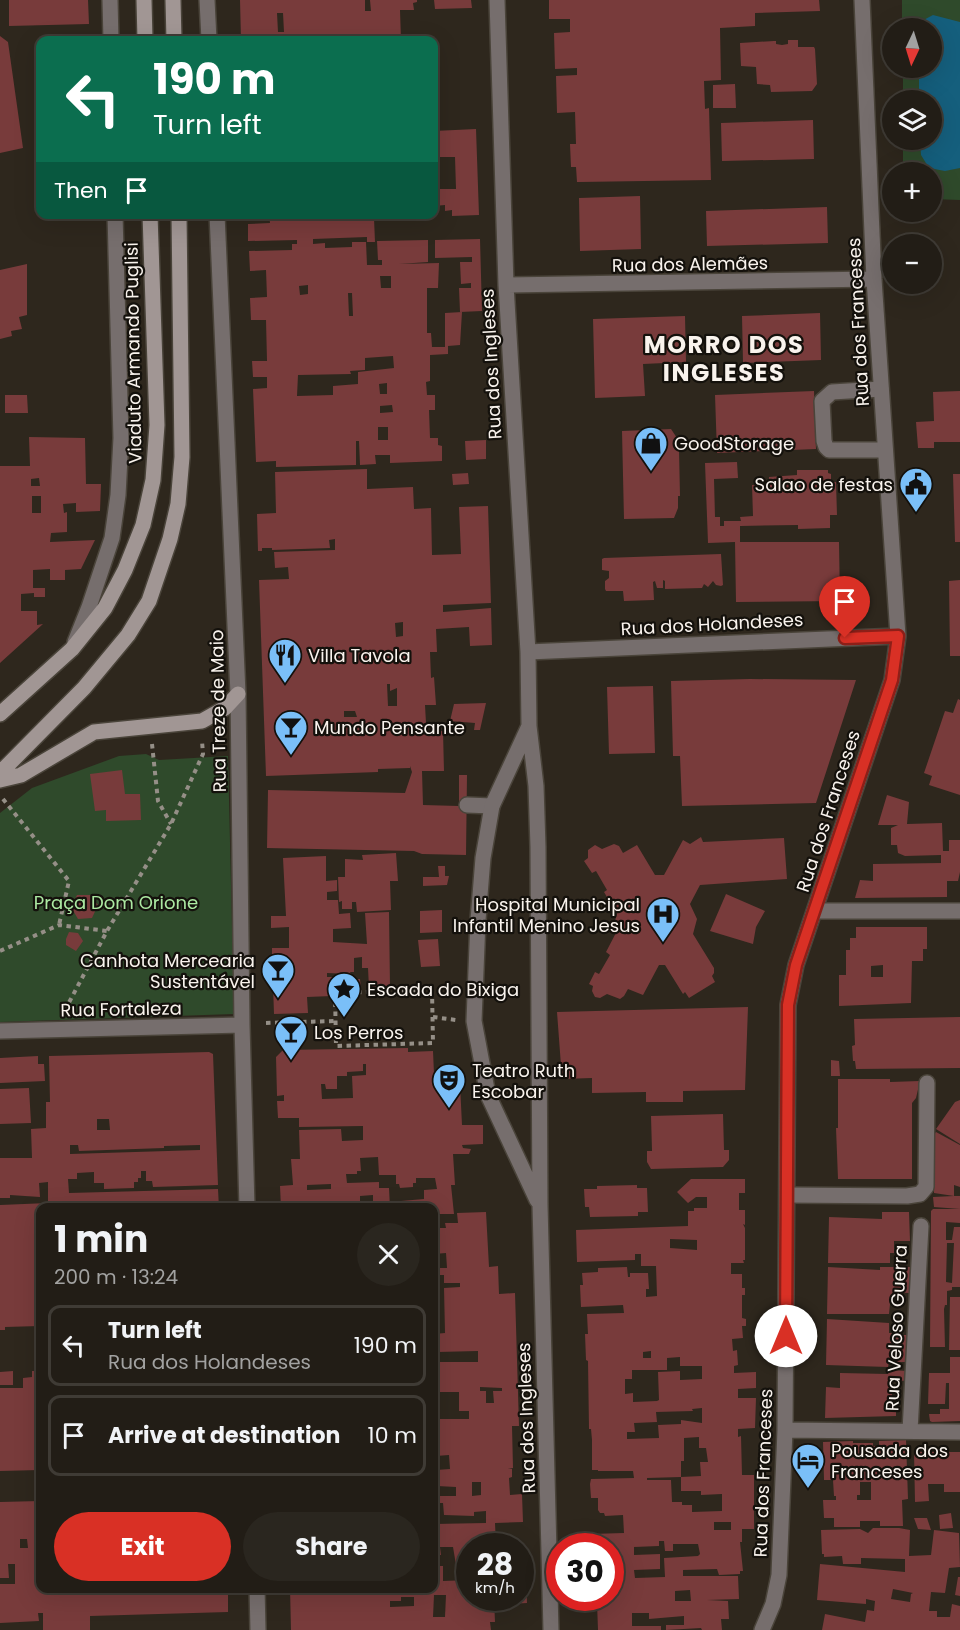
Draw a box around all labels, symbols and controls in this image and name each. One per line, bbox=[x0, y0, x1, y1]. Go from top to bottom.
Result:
north arrow bbox=[882, 18, 942, 78]
map controls bbox=[882, 18, 942, 294]
text: 190 m bbox=[153, 50, 275, 109]
icon: left bbox=[54, 60, 132, 138]
button: layers bbox=[882, 90, 942, 150]
text: Turn left bbox=[153, 106, 262, 143]
button: + bbox=[882, 162, 942, 222]
icon: arrive bbox=[120, 174, 153, 207]
text: Then bbox=[54, 175, 108, 206]
button: − bbox=[882, 234, 942, 294]
street label: Rua dos Franceses bbox=[841, 237, 875, 407]
street label: Viaduto Armando Puglisi bbox=[119, 242, 147, 464]
street label: Rua dos Alemães bbox=[612, 250, 768, 278]
street label: Rua dos Ingleses bbox=[475, 288, 507, 440]
district label: MORRO DOS INGLESES bbox=[644, 328, 804, 389]
shop icon: GoodStorage bbox=[633, 425, 669, 472]
place label: GoodStorage bbox=[674, 431, 794, 456]
public building icon: Salao de festas bbox=[898, 466, 934, 513]
place label: Salao de festas bbox=[755, 472, 893, 497]
pin bbox=[819, 576, 870, 638]
icon: arrive bbox=[828, 585, 861, 618]
street label: Rua dos Holandeses bbox=[620, 607, 804, 641]
street label: Rua Treze de Maio bbox=[204, 629, 232, 793]
restaurant icon: Villa Tavola bbox=[267, 637, 303, 684]
place label: Villa Tavola bbox=[308, 643, 411, 668]
bar icon: Mundo Pensante bbox=[273, 709, 309, 756]
place label: Mundo Pensante bbox=[314, 715, 465, 740]
street label: Rua dos Franceses bbox=[790, 727, 866, 895]
park label: Praça Dom Orione bbox=[34, 890, 198, 915]
place label: Hospital Municipal Infantil Menino Jesus bbox=[453, 892, 640, 938]
hospital icon: Hospital Municipal Infantil Menino Jesus bbox=[645, 896, 681, 943]
place label: Canhota Mercearia Sustentável bbox=[80, 948, 255, 994]
bar icon: Canhota Mercearia Sustentável bbox=[260, 952, 296, 999]
place icon: Escada do Bixiga bbox=[326, 971, 362, 1018]
place label: Escada do Bixiga bbox=[367, 977, 519, 1002]
street label: Rua Fortaleza bbox=[60, 995, 182, 1023]
bar icon: Los Perros bbox=[273, 1014, 309, 1061]
place label: Los Perros bbox=[314, 1020, 403, 1045]
place label: Teatro Ruth Escobar bbox=[472, 1058, 575, 1104]
theatre icon: Teatro Ruth Escobar bbox=[431, 1062, 467, 1109]
text: 1 min bbox=[54, 1214, 148, 1265]
button: close bbox=[357, 1223, 420, 1286]
street label: Rua Veloso Guerra bbox=[879, 1244, 913, 1412]
text: 200 m · 13:24 bbox=[54, 1263, 178, 1291]
position arrow bbox=[754, 1304, 818, 1368]
text: Turn left bbox=[108, 1315, 202, 1346]
icon: left bbox=[57, 1329, 90, 1362]
text: 190 m bbox=[354, 1330, 417, 1361]
street label: Rua dos Ingleses bbox=[511, 1342, 541, 1494]
text: Rua dos Holandeses bbox=[108, 1348, 311, 1376]
street label: Rua dos Franceses bbox=[748, 1388, 778, 1558]
icon: arrive bbox=[57, 1419, 90, 1452]
text: Arrive at destination bbox=[108, 1420, 340, 1451]
text: 10 m bbox=[368, 1420, 417, 1451]
place label: Pousada dos Franceses bbox=[831, 1438, 948, 1484]
hotel icon: Pousada dos Franceses bbox=[790, 1442, 826, 1489]
button: Exit bbox=[54, 1512, 231, 1581]
button: Share bbox=[243, 1512, 420, 1581]
speed limit sign: 30 bbox=[546, 1533, 624, 1611]
text: 28 bbox=[477, 1543, 513, 1586]
text: km/h bbox=[475, 1577, 515, 1598]

